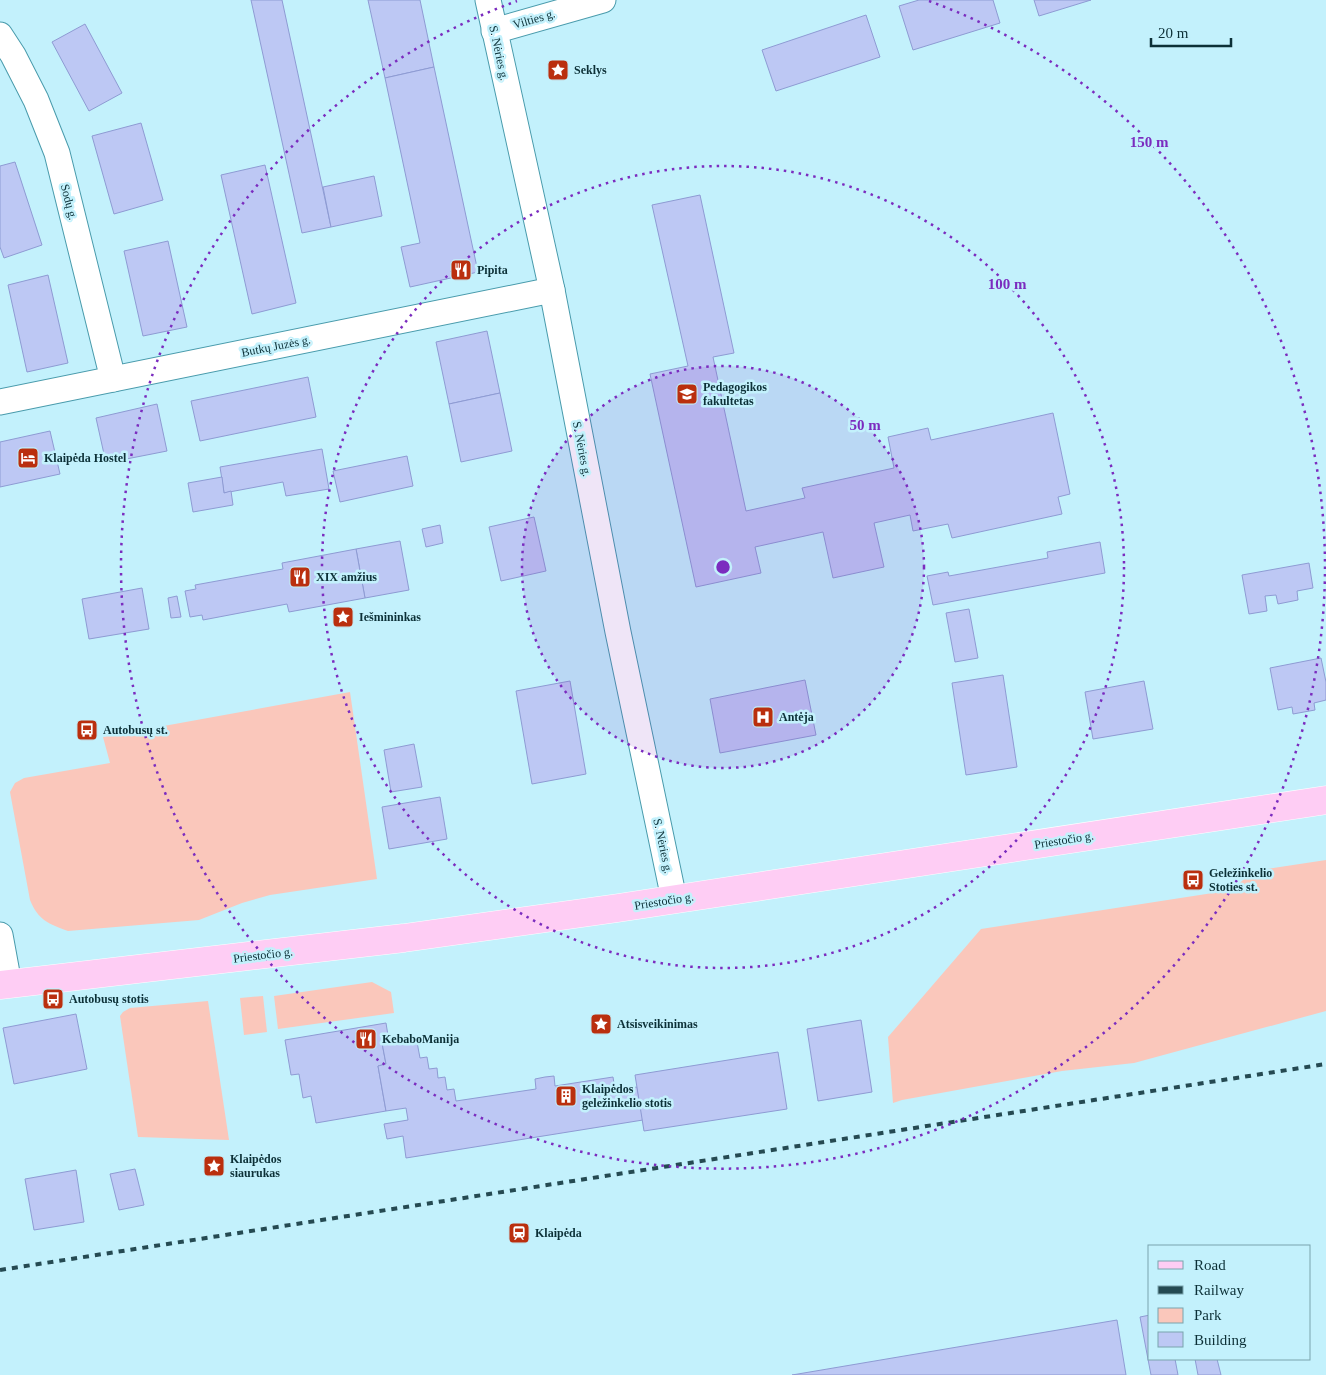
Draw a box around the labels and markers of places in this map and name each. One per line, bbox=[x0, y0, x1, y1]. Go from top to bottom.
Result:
place icon: Seklys bbox=[546, 58, 570, 82]
place label: Seklys bbox=[574, 63, 607, 77]
restaurant icon: Pipita bbox=[449, 258, 473, 282]
place label: Pipita bbox=[477, 263, 508, 277]
place label: Pedagogikos fakultetas bbox=[703, 380, 767, 408]
school or university icon: Pedagogikos fakultetas bbox=[675, 382, 699, 406]
hotel icon: Klaipėda Hostel bbox=[16, 446, 40, 470]
place label: Klaipėda Hostel bbox=[44, 451, 127, 465]
centre of rings bbox=[714, 558, 732, 576]
restaurant icon: XIX amžius bbox=[288, 565, 312, 589]
place label: XIX amžius bbox=[316, 570, 377, 584]
place icon: Iešmininkas bbox=[331, 605, 355, 629]
place label: Iešmininkas bbox=[359, 610, 421, 624]
hospital icon: Antėja bbox=[751, 705, 775, 729]
place label: Antėja bbox=[779, 710, 814, 724]
bus stop icon: Autobusų st. bbox=[75, 718, 99, 742]
place label: Autobusų st. bbox=[103, 723, 168, 737]
place label: Geležinkelio Stoties st. bbox=[1209, 866, 1272, 894]
bus stop icon: Geležinkelio Stoties st. bbox=[1181, 868, 1205, 892]
bus stop icon: Autobusų stotis bbox=[41, 987, 65, 1011]
place label: Autobusų stotis bbox=[69, 992, 149, 1006]
place icon: Atsisveikinimas bbox=[589, 1012, 613, 1036]
place label: Atsisveikinimas bbox=[617, 1017, 698, 1031]
restaurant icon: KebaboManija bbox=[354, 1027, 378, 1051]
place label: KebaboManija bbox=[382, 1032, 459, 1046]
place label: Klaipėdos geležinkelio stotis bbox=[582, 1082, 672, 1110]
building icon: Klaipėdos geležinkelio stotis bbox=[554, 1084, 578, 1108]
place label: Klaipėdos siaurukas bbox=[230, 1152, 282, 1180]
place icon: Klaipėdos siaurukas bbox=[202, 1154, 226, 1178]
station icon: Klaipėda bbox=[507, 1221, 531, 1245]
place label: Klaipėda bbox=[535, 1226, 582, 1240]

